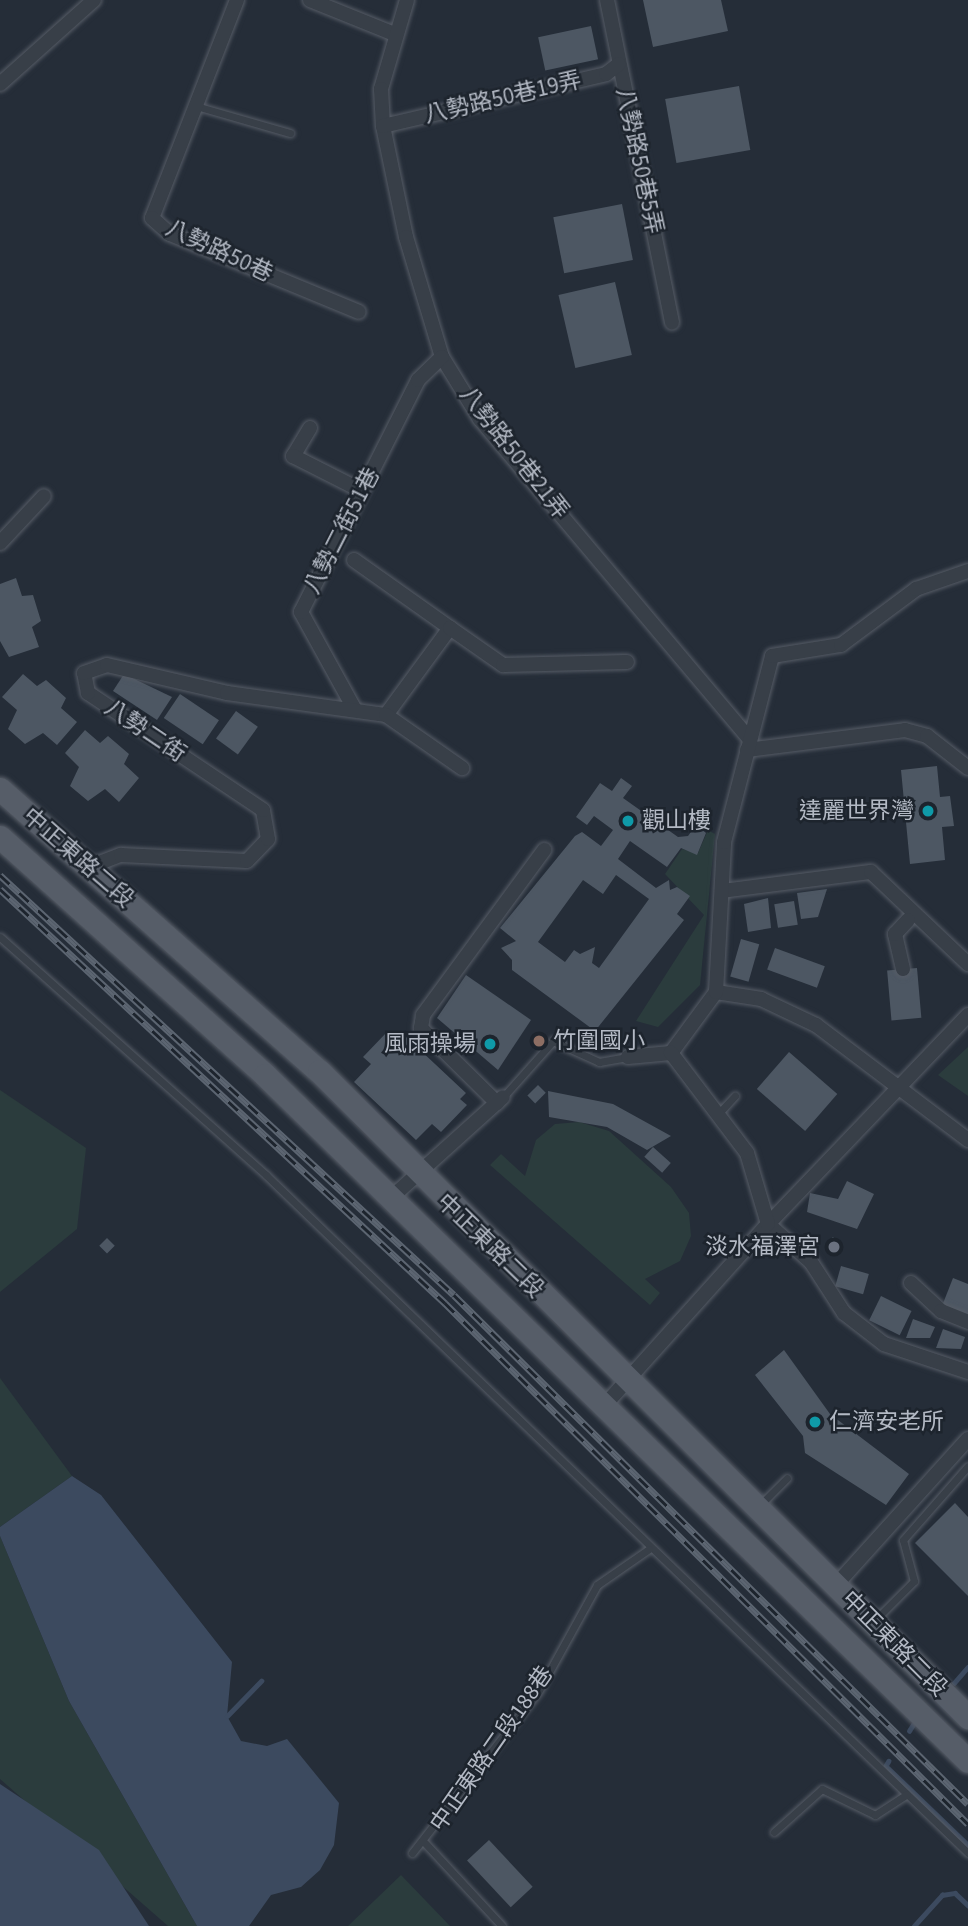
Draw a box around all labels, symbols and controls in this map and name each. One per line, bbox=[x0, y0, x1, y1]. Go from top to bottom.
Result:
street label: 八勢路50巷19弄 bbox=[422, 66, 584, 130]
street label: 八勢路50巷5弄 bbox=[610, 85, 668, 237]
street label: 八勢路50巷 bbox=[161, 214, 277, 288]
street label: 八勢路50巷21弄 bbox=[454, 381, 574, 525]
street label: 八勢二街51巷 bbox=[298, 463, 386, 599]
street label: 八勢二街 bbox=[99, 694, 191, 768]
place label: 達麗世界灣 bbox=[799, 797, 914, 825]
street label: 中正東路二段 bbox=[17, 802, 139, 914]
marker: 達麗世界灣 bbox=[920, 803, 936, 819]
place label: 觀山樓 bbox=[642, 807, 711, 835]
marker: 觀山樓 bbox=[620, 813, 636, 829]
place label: 竹圍國小 bbox=[553, 1027, 645, 1055]
place label: 風雨操場 bbox=[384, 1030, 476, 1058]
marker: 竹圍國小 bbox=[531, 1033, 547, 1049]
marker: 風雨操場 bbox=[482, 1036, 498, 1052]
street label: 中正東路二段 bbox=[431, 1188, 549, 1304]
place label: 淡水福澤宮 bbox=[705, 1233, 820, 1261]
marker: 淡水福澤宮 bbox=[826, 1239, 842, 1255]
place label: 仁濟安老所 bbox=[829, 1408, 944, 1436]
marker: 仁濟安老所 bbox=[807, 1414, 823, 1430]
street label: 中正東路二段 bbox=[835, 1585, 953, 1703]
street label: 中正東路二段188巷 bbox=[425, 1661, 559, 1837]

